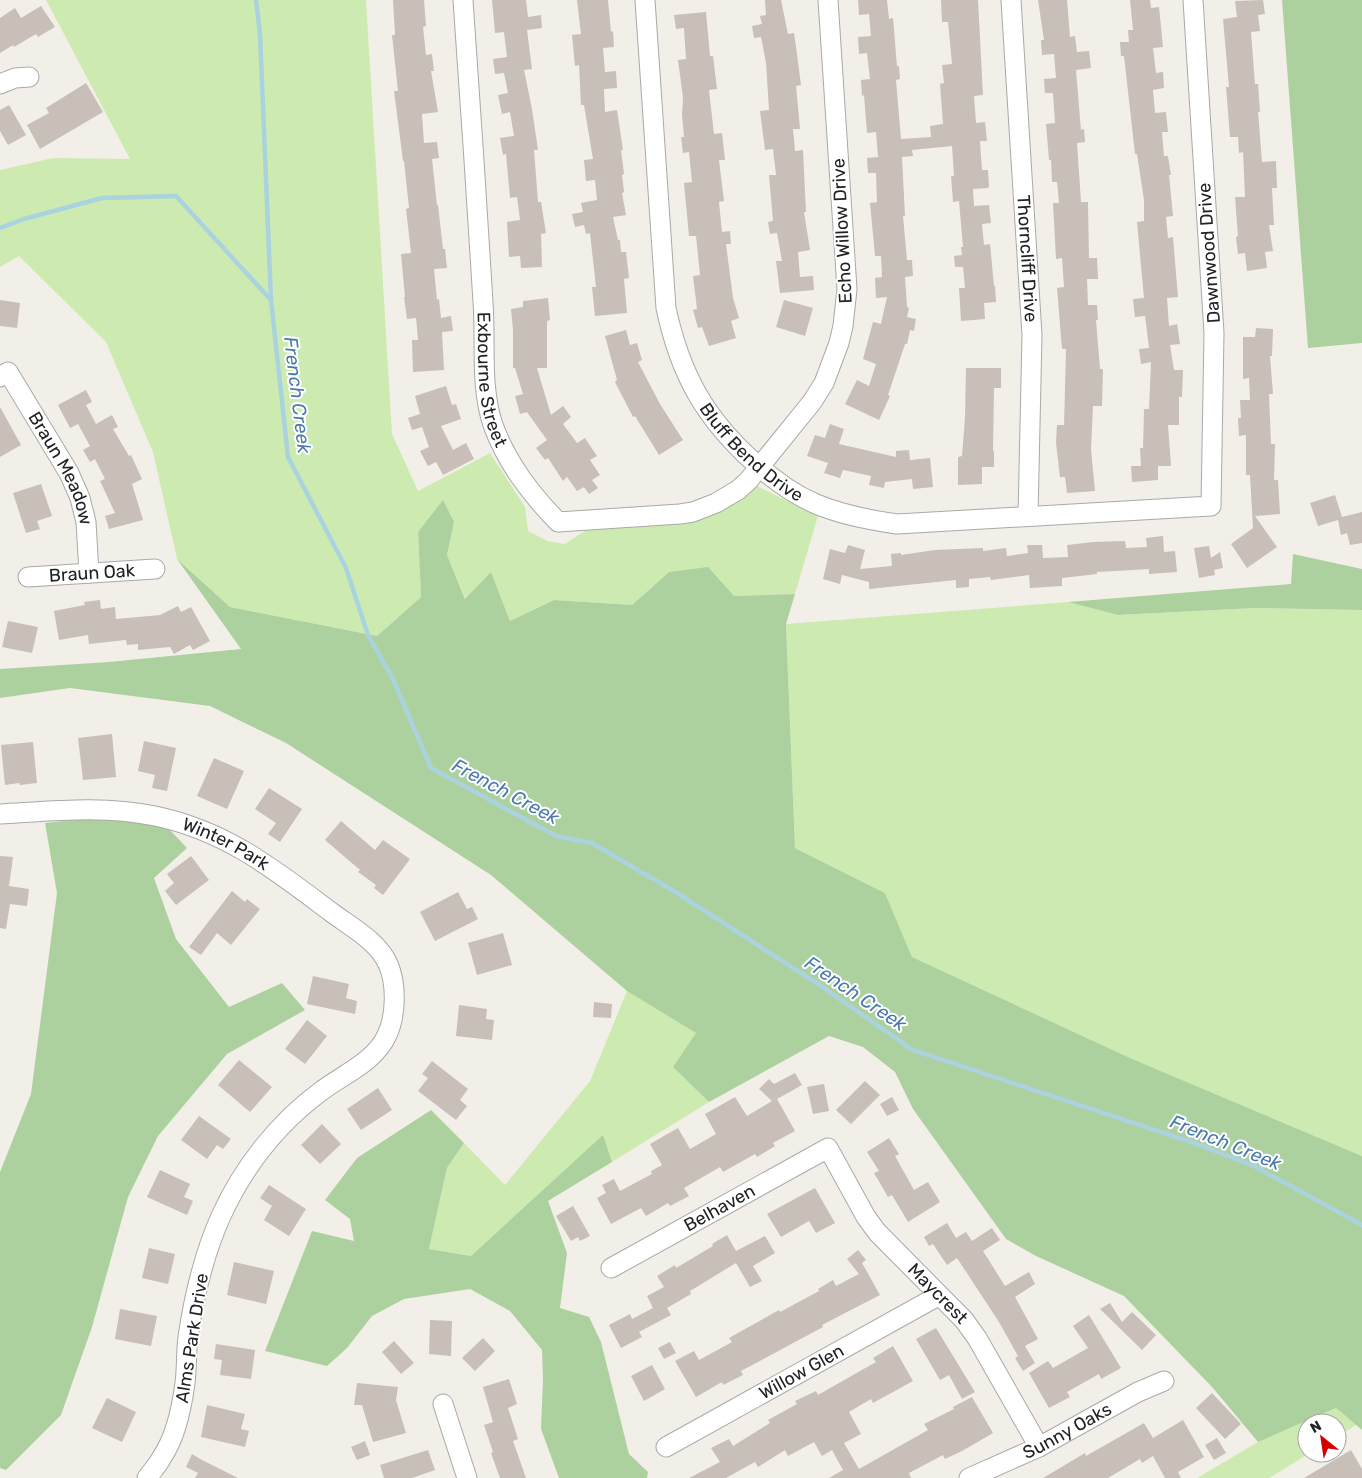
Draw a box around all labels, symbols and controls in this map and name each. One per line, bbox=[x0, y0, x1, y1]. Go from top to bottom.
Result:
street label: Echo Willow Drive bbox=[827, 158, 857, 304]
street label: Dawnwood Drive bbox=[1193, 182, 1225, 324]
street label: Thorncliff Drive bbox=[1012, 194, 1042, 323]
street label: Exbourne Street bbox=[473, 312, 512, 451]
water label: French Creek bbox=[279, 335, 316, 455]
street label: Bluff Bend Drive bbox=[695, 399, 807, 506]
street label: Braun Meadow bbox=[24, 408, 97, 527]
street label: Braun Oak bbox=[48, 559, 136, 587]
water label: French Creek bbox=[448, 754, 563, 829]
street label: Winter Park bbox=[180, 813, 274, 875]
water label: French Creek bbox=[801, 951, 911, 1036]
water label: French Creek bbox=[1167, 1110, 1285, 1175]
street label: Belhaven bbox=[680, 1180, 759, 1236]
street label: Maycrest bbox=[903, 1259, 973, 1329]
street label: Alms Park Drive bbox=[171, 1272, 213, 1404]
street label: Willow Glen bbox=[755, 1339, 848, 1404]
street label: Sunny Oaks bbox=[1019, 1398, 1116, 1464]
north arrow bbox=[1297, 1413, 1347, 1463]
text: N bbox=[1307, 1417, 1324, 1437]

